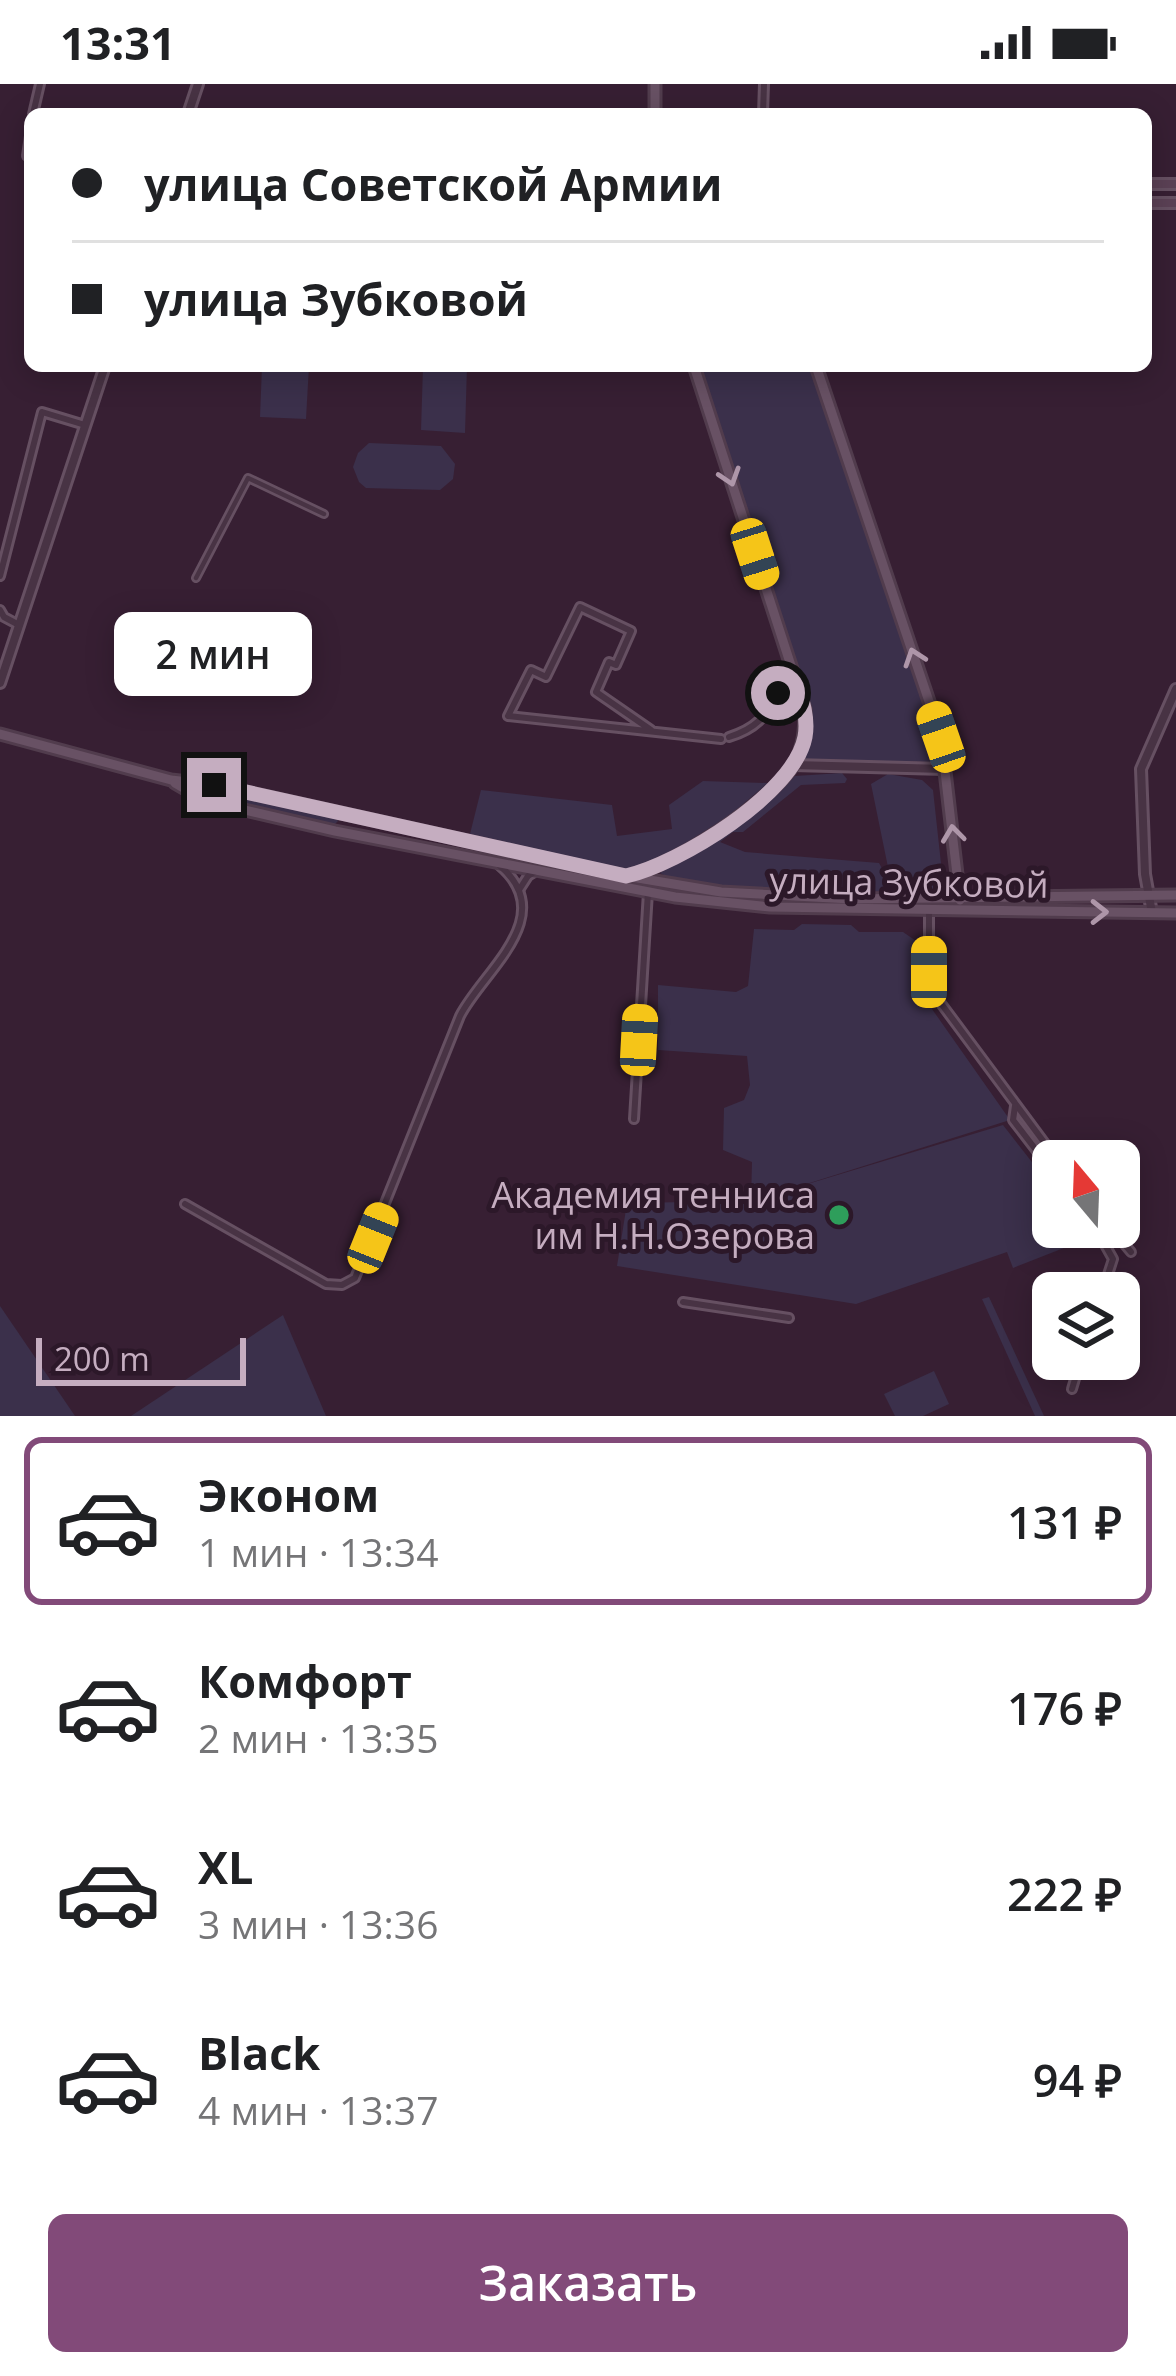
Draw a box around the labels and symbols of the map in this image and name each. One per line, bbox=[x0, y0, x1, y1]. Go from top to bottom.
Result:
one-way arrow bbox=[715, 466, 740, 487]
car bbox=[727, 514, 783, 594]
callout: 2 мин bbox=[115, 611, 313, 695]
one-way arrow bbox=[904, 648, 928, 669]
route start bbox=[751, 666, 805, 720]
car bbox=[912, 697, 970, 777]
route end bbox=[187, 758, 241, 812]
one-way arrow bbox=[940, 824, 966, 844]
street label: улица Зубковой bbox=[769, 855, 1049, 909]
one-way arrow bbox=[1091, 899, 1109, 925]
car bbox=[911, 936, 947, 1008]
car bbox=[619, 1003, 659, 1077]
north arrow bbox=[1032, 1140, 1140, 1248]
place label: Академия тенниса им Н.Н.Озерова bbox=[491, 1170, 815, 1260]
car bbox=[343, 1198, 403, 1278]
marker: Академия тенниса им Н.Н.Озерова bbox=[826, 1202, 852, 1228]
scale bar bbox=[36, 1332, 246, 1385]

